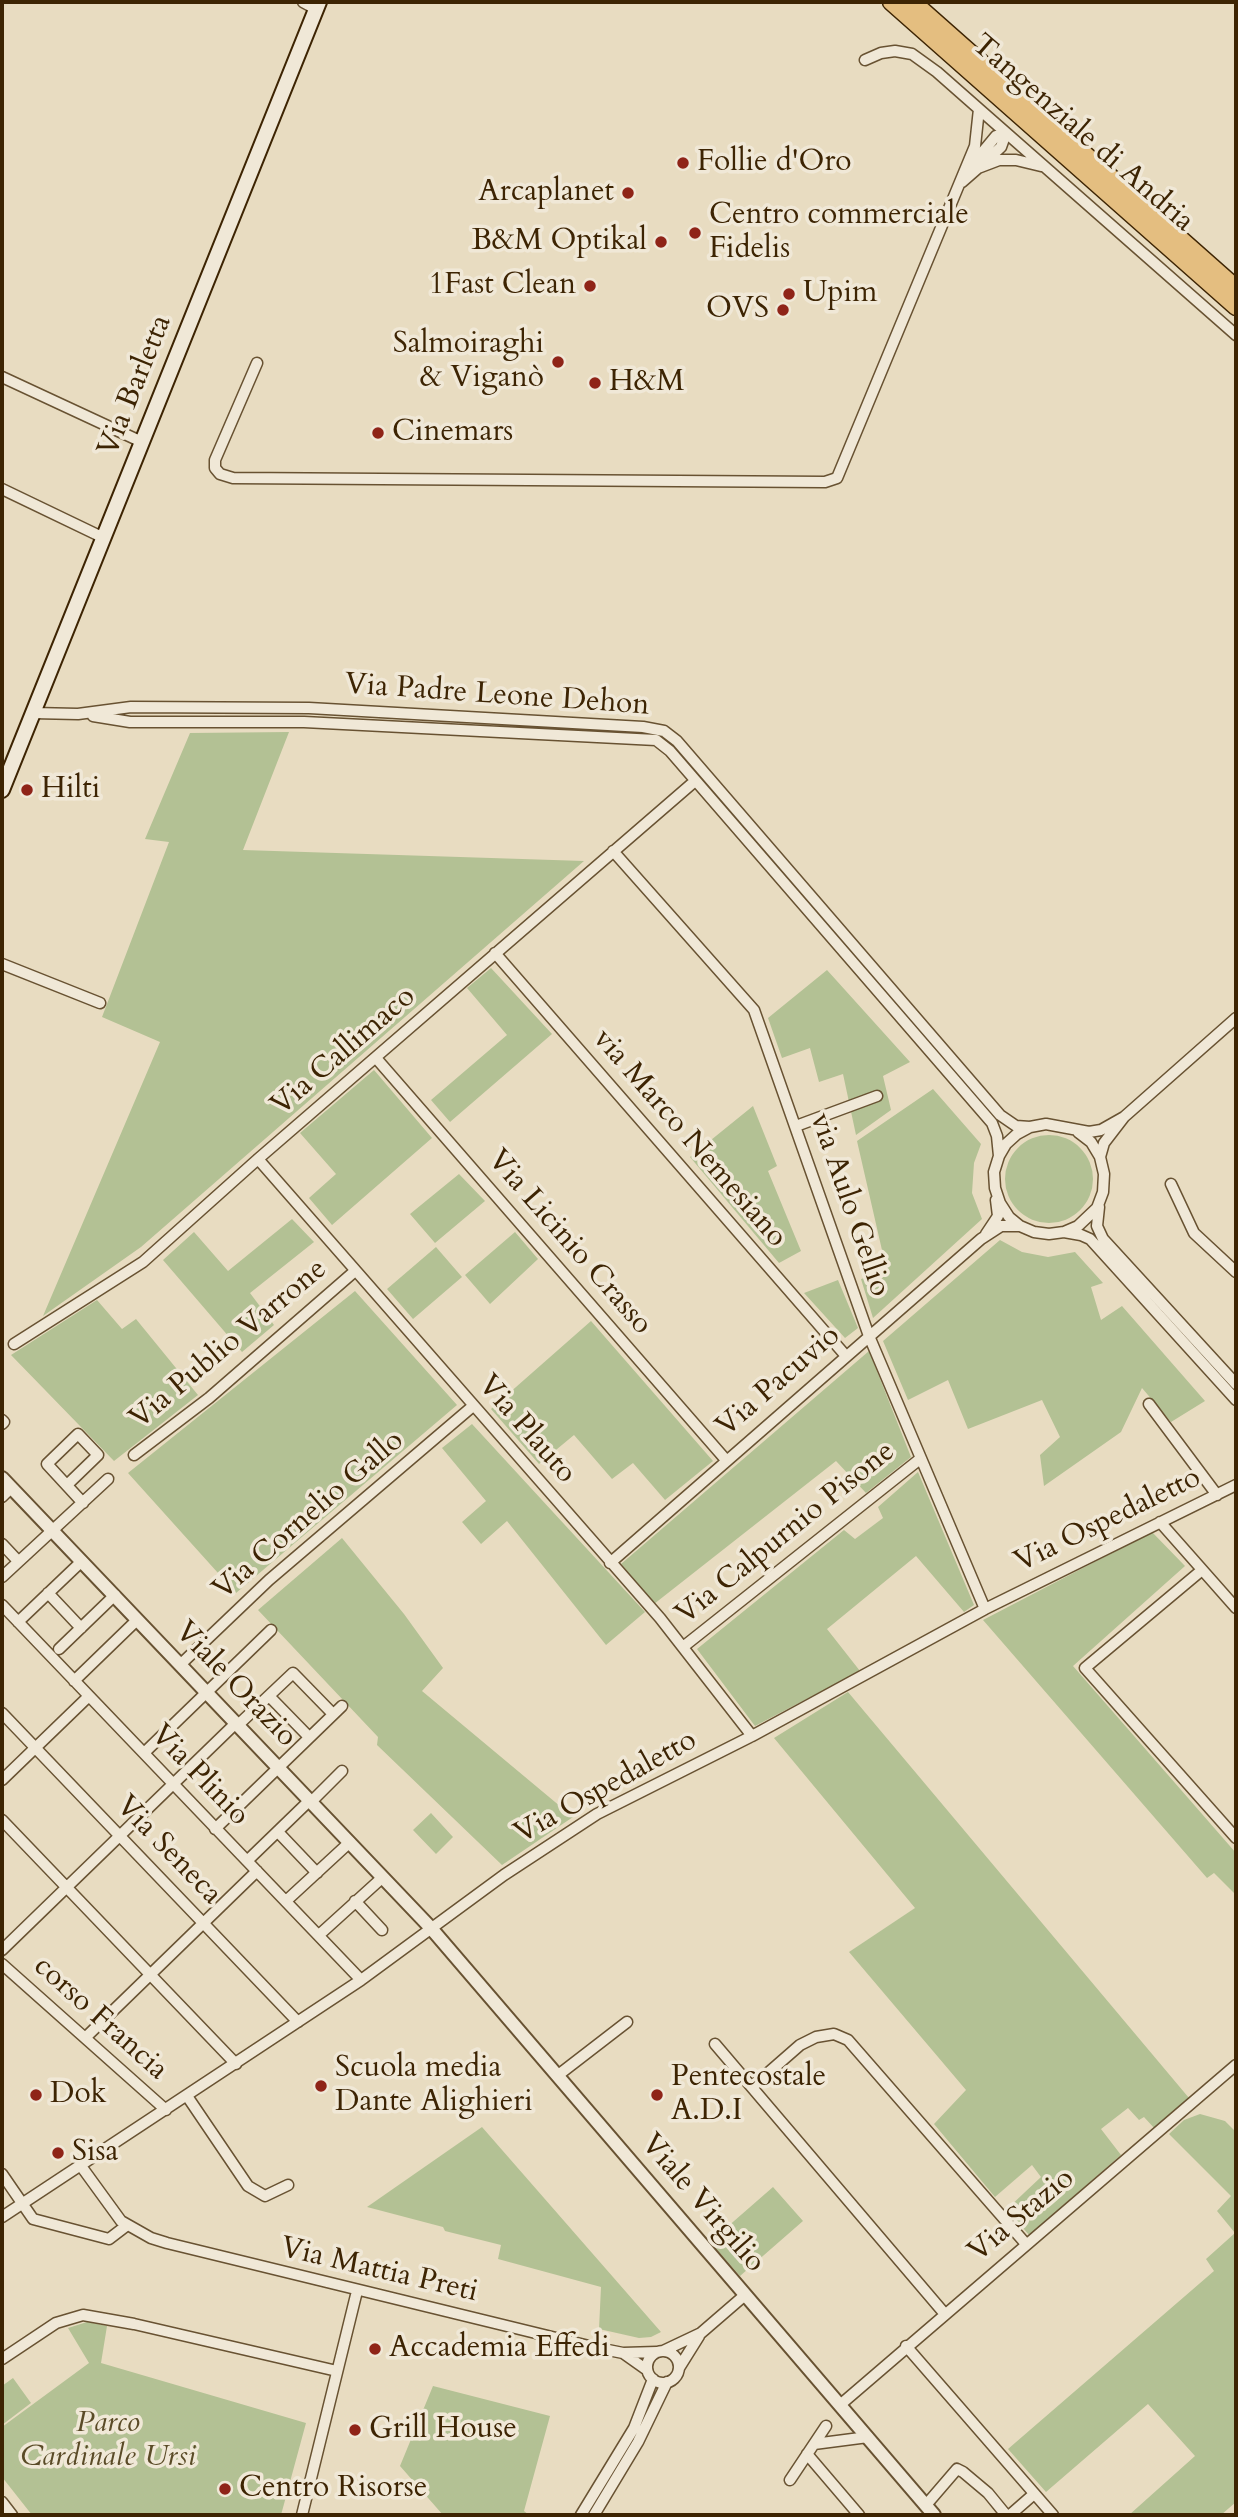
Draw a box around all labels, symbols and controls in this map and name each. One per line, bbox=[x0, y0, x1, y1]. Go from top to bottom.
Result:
street label: Tangenziale di Andria bbox=[963, 28, 1201, 240]
place label: Follie d'Oro bbox=[697, 145, 852, 181]
marker: Follie d'Oro bbox=[675, 155, 691, 171]
place label: Arcaplanet bbox=[478, 175, 614, 211]
marker: Arcaplanet bbox=[620, 185, 636, 201]
place label: Centro commerciale Fidelis bbox=[709, 198, 969, 268]
place label: B&M Optikal bbox=[472, 224, 647, 260]
marker: Centro commerciale Fidelis bbox=[687, 225, 703, 241]
marker: B&M Optikal bbox=[653, 234, 669, 250]
place label: 1Fast Clean bbox=[429, 268, 576, 304]
place label: Upim bbox=[803, 276, 877, 312]
marker: 1Fast Clean bbox=[582, 278, 598, 294]
marker: Upim bbox=[781, 286, 797, 302]
place label: OVS bbox=[706, 292, 769, 328]
marker: OVS bbox=[775, 302, 791, 318]
street label: Via Barletta bbox=[91, 310, 181, 462]
place label: Salmoiraghi & Viganò bbox=[393, 327, 544, 398]
marker: Salmoiraghi & Viganò bbox=[550, 354, 566, 370]
place label: H&M bbox=[609, 365, 685, 401]
marker: H&M bbox=[587, 375, 603, 391]
place label: Cinemars bbox=[392, 415, 513, 451]
marker: Cinemars bbox=[370, 425, 386, 441]
street label: Via Padre Leone Dehon bbox=[343, 667, 651, 725]
place label: Hilti bbox=[41, 772, 100, 808]
marker: Hilti bbox=[19, 782, 35, 798]
street label: Via Callimaco bbox=[265, 980, 423, 1124]
street label: via Marco Nemesiano bbox=[584, 1022, 794, 1256]
street label: via Aulo Gellio bbox=[801, 1109, 897, 1301]
street label: Via Licinio Crasso bbox=[479, 1143, 659, 1343]
street label: Via Publio Varrone bbox=[123, 1252, 335, 1438]
street label: Via Pacuvio bbox=[710, 1318, 848, 1446]
street label: Via Plauto bbox=[469, 1368, 583, 1492]
street label: Via Cornelio Gallo bbox=[206, 1423, 412, 1609]
street label: Via Calpurnio Pisone bbox=[669, 1435, 903, 1633]
street label: Via Ospedaletto bbox=[1009, 1460, 1207, 1582]
street label: Viale Orazio bbox=[166, 1615, 304, 1755]
street label: Via Plinio bbox=[142, 1718, 256, 1834]
street label: Via Ospedaletto bbox=[509, 1723, 703, 1853]
street label: Via Seneca bbox=[107, 1789, 229, 1913]
street label: corso Francia bbox=[25, 1949, 175, 2089]
place label: Scuola media Dante Alighieri bbox=[335, 2051, 533, 2122]
place label: Pentecostale A.D.I bbox=[671, 2060, 826, 2130]
place label: Dok bbox=[50, 2077, 107, 2113]
marker: Scuola media Dante Alighieri bbox=[313, 2078, 329, 2094]
marker: Dok bbox=[28, 2087, 44, 2103]
marker: Pentecostale A.D.I bbox=[649, 2087, 665, 2103]
street label: Viale Virgilio bbox=[632, 2127, 772, 2281]
place label: Sisa bbox=[72, 2135, 118, 2171]
marker: Sisa bbox=[50, 2145, 66, 2161]
street label: Via Stazio bbox=[962, 2161, 1082, 2271]
street label: Via Mattia Preti bbox=[277, 2231, 481, 2311]
place label: Accademia Effedi bbox=[389, 2331, 610, 2367]
marker: Accademia Effedi bbox=[367, 2341, 383, 2357]
park label: Parco Cardinale Ursi bbox=[20, 2406, 196, 2476]
place label: Grill House bbox=[369, 2412, 517, 2448]
marker: Grill House bbox=[347, 2422, 363, 2438]
place label: Centro Risorse bbox=[239, 2471, 427, 2507]
marker: Centro Risorse bbox=[217, 2481, 233, 2497]

